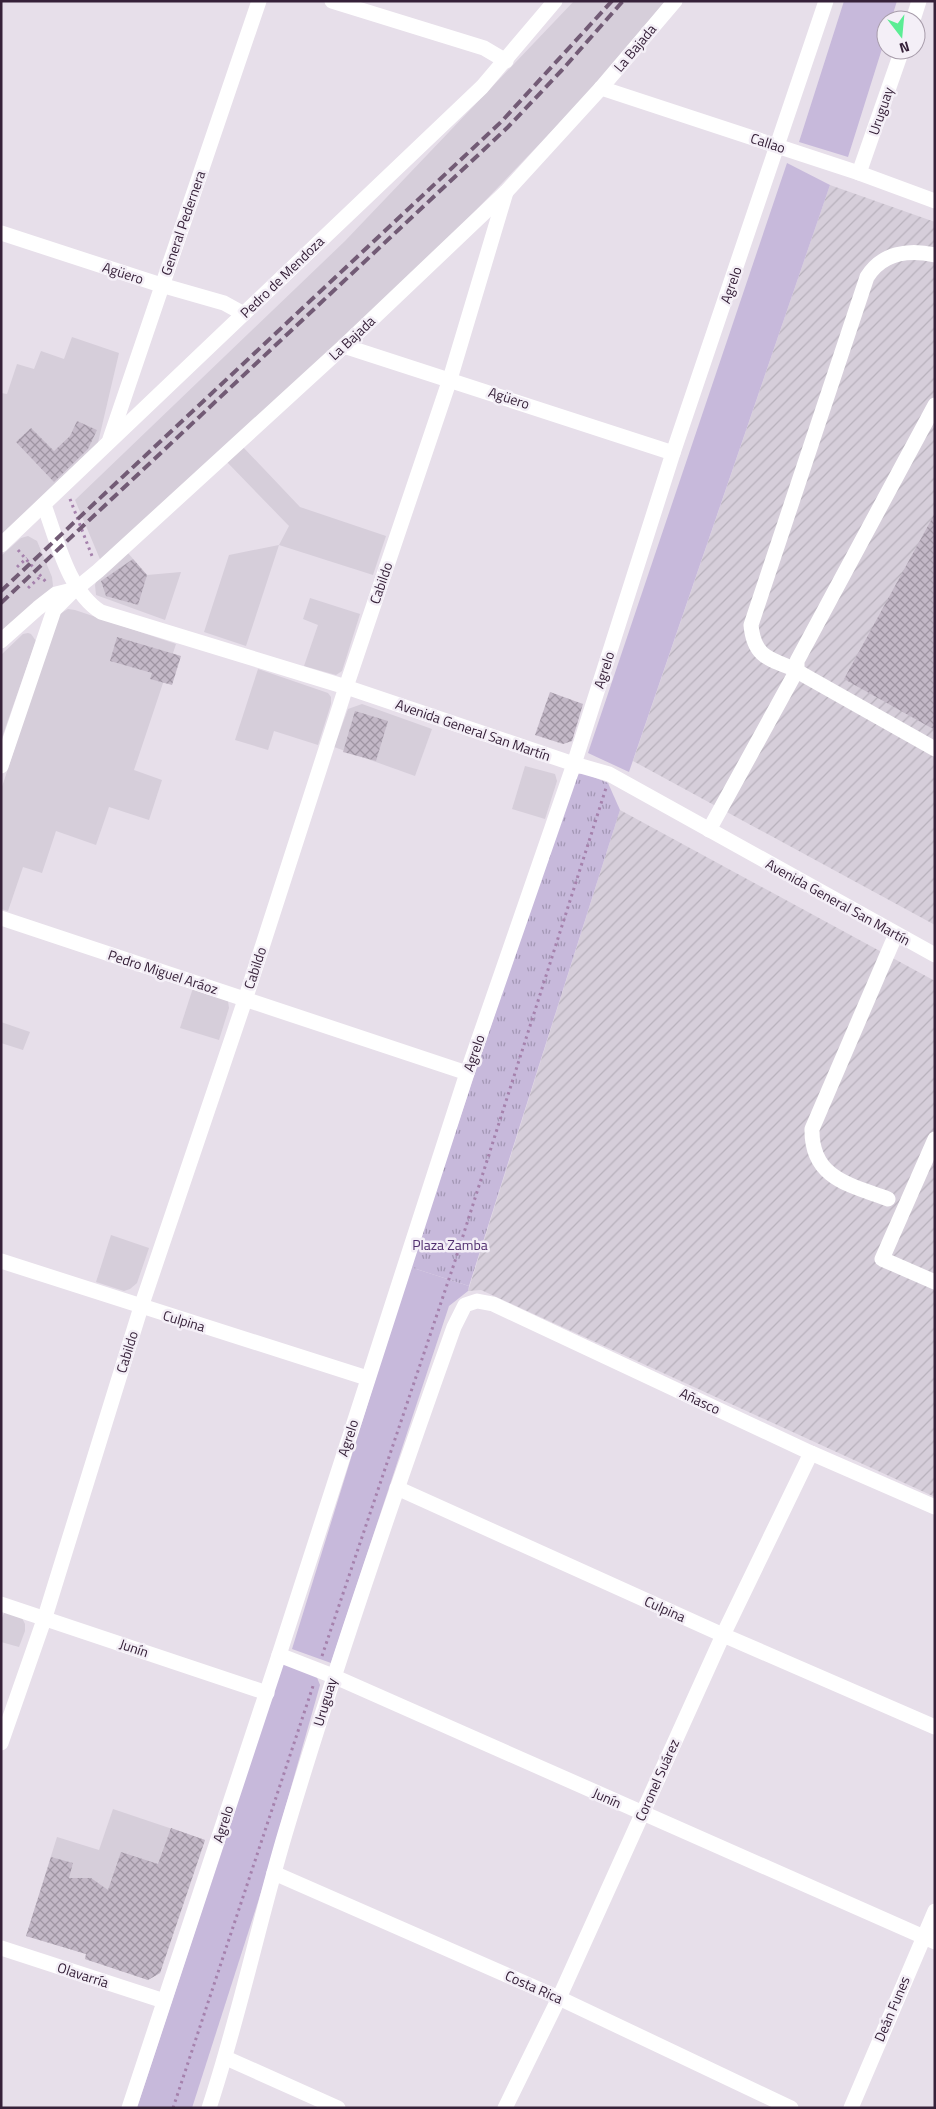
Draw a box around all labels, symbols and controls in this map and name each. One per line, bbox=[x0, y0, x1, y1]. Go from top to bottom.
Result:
north arrow bbox=[876, 10, 926, 60]
street label: La Bajada bbox=[608, 19, 661, 76]
text: N bbox=[897, 37, 912, 59]
street label: Uruguay bbox=[863, 84, 899, 138]
street label: Callao bbox=[748, 127, 788, 158]
street label: General Pedernera bbox=[155, 168, 210, 278]
street label: Pedro de Mendoza bbox=[235, 231, 328, 322]
street label: Agüero bbox=[100, 256, 146, 289]
street label: Agrelo bbox=[714, 264, 747, 306]
street label: La Bajada bbox=[324, 311, 380, 365]
street label: Agüero bbox=[486, 381, 532, 414]
street label: Cabildo bbox=[364, 559, 397, 607]
street label: Agrelo bbox=[588, 649, 619, 691]
street label: Avenida General San Martín bbox=[393, 693, 553, 766]
street label: Avenida General San Martín bbox=[762, 853, 914, 950]
street label: Pedro Miguel Aráoz bbox=[105, 944, 221, 999]
street label: Cabildo bbox=[238, 944, 271, 992]
street label: Agrelo bbox=[457, 1032, 490, 1074]
park label: Plaza Zamba bbox=[412, 1234, 488, 1255]
street label: Culpina bbox=[160, 1304, 208, 1337]
street label: Cabildo bbox=[110, 1328, 143, 1376]
street label: Añasco bbox=[676, 1382, 724, 1419]
street label: Agrelo bbox=[332, 1417, 363, 1459]
street label: Culpina bbox=[641, 1590, 689, 1627]
street label: Junín bbox=[117, 1633, 152, 1662]
street label: Uruguay bbox=[307, 1675, 342, 1729]
street label: Coronel Suárez bbox=[629, 1735, 684, 1824]
street label: Junín bbox=[589, 1782, 625, 1813]
street label: Agrelo bbox=[207, 1803, 238, 1845]
street label: Olavarría bbox=[55, 1956, 112, 1993]
street label: Costa Rica bbox=[502, 1965, 566, 2009]
street label: Deán Funes bbox=[868, 1973, 915, 2045]

